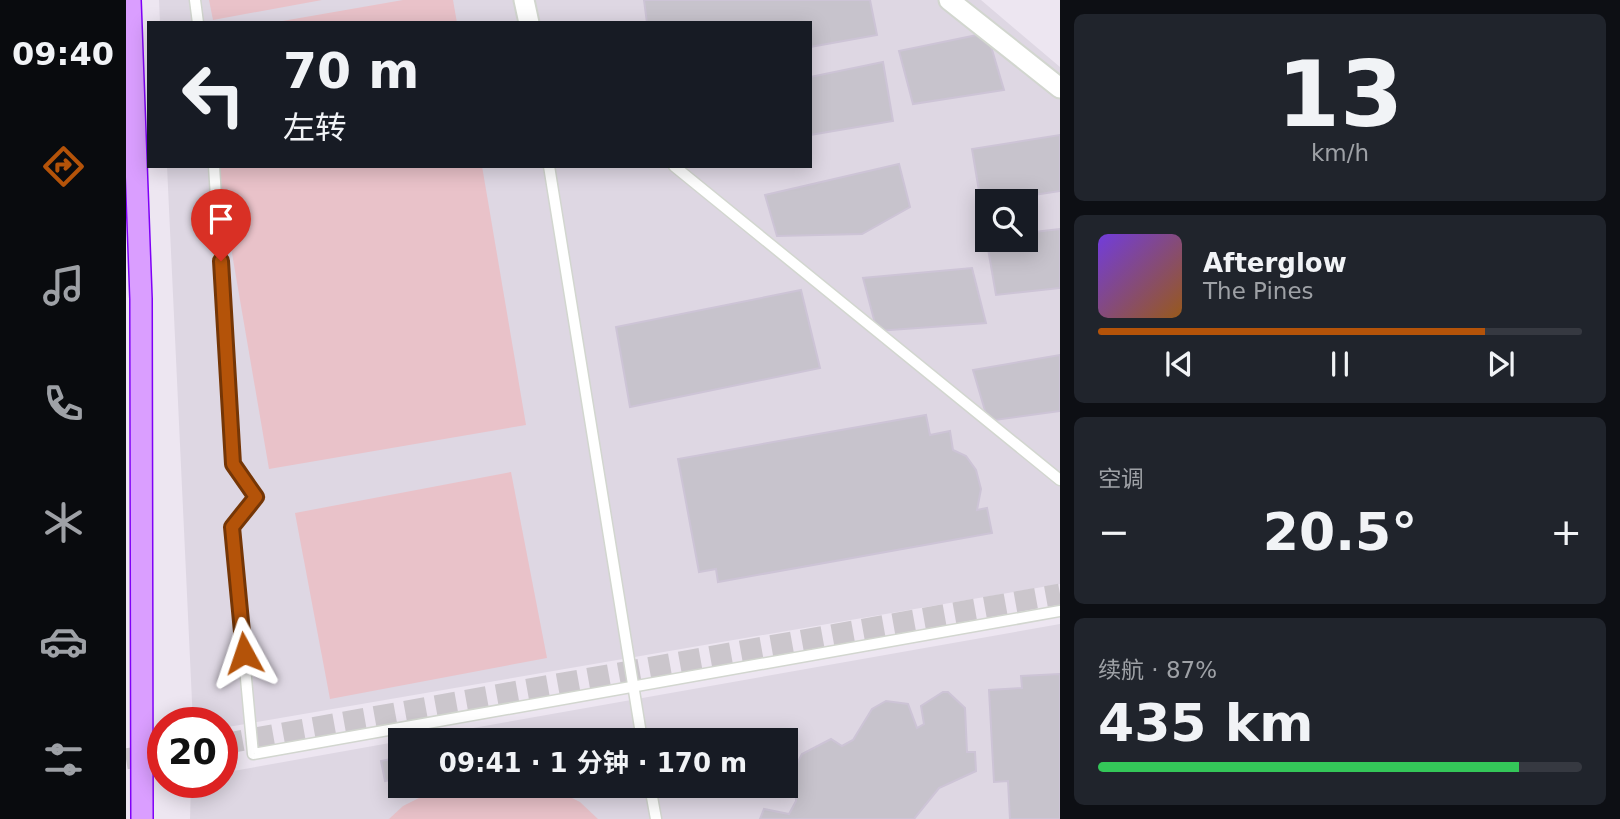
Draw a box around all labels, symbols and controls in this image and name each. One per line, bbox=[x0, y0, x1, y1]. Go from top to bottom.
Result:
text: 09:40 bbox=[12, 35, 114, 73]
text: 13 bbox=[1277, 42, 1403, 147]
text: 70 m bbox=[283, 43, 419, 100]
icon: left bbox=[168, 49, 259, 140]
text: 左转 bbox=[283, 109, 347, 147]
text: km/h bbox=[1311, 140, 1369, 166]
icon: directions bbox=[39, 142, 88, 191]
pin bbox=[191, 189, 251, 261]
map controls bbox=[975, 189, 1038, 252]
button: search bbox=[975, 189, 1038, 252]
icon: arrive bbox=[202, 200, 240, 238]
text: Afterglow bbox=[1203, 248, 1347, 278]
icon: music bbox=[39, 261, 88, 310]
text: The Pines bbox=[1203, 278, 1314, 304]
icon: previous bbox=[1160, 345, 1198, 383]
icon: pause bbox=[1321, 345, 1359, 383]
icon: next bbox=[1482, 345, 1520, 383]
icon: phone bbox=[39, 379, 88, 428]
text: 空调 bbox=[1098, 466, 1144, 492]
icon: climate bbox=[39, 498, 88, 547]
text: 20.5° bbox=[1263, 502, 1417, 562]
text: − bbox=[1098, 510, 1130, 554]
text: + bbox=[1550, 510, 1582, 554]
position arrow bbox=[207, 616, 281, 690]
icon: car bbox=[39, 617, 88, 666]
text: 续航 · 87% bbox=[1098, 657, 1217, 683]
text: 435 km bbox=[1098, 693, 1313, 753]
speed limit sign: 20 bbox=[147, 707, 238, 798]
icon: filters bbox=[39, 735, 88, 784]
text: 09:41 · 1 分钟 · 170 m bbox=[439, 748, 747, 778]

